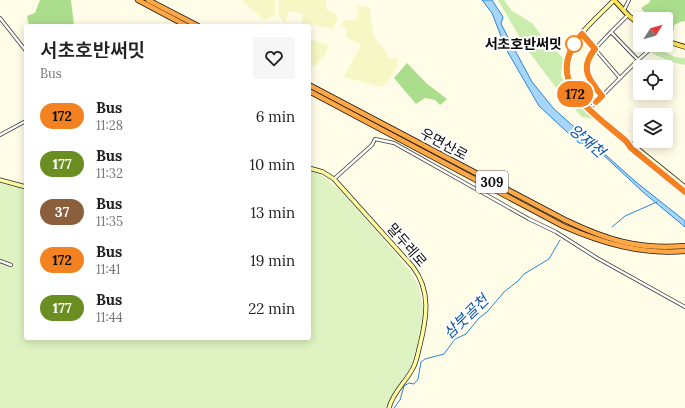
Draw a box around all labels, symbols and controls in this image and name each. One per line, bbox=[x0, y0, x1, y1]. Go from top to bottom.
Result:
north arrow bbox=[633, 12, 673, 52]
map controls bbox=[633, 12, 673, 148]
place label: 서초호반써밋 bbox=[485, 35, 562, 53]
marker: 서초호반써밋 bbox=[565, 35, 583, 53]
button: heart bbox=[253, 37, 295, 79]
text: 서초호반써밋 bbox=[40, 38, 145, 62]
button: locate bbox=[633, 60, 673, 100]
text: Bus bbox=[40, 65, 62, 82]
line badge: 172 bbox=[552, 81, 598, 107]
text: 172 bbox=[565, 85, 585, 103]
text: Bus bbox=[96, 98, 122, 117]
text: 172 bbox=[52, 107, 72, 125]
text: 6 min bbox=[256, 107, 295, 126]
button: layers bbox=[633, 108, 673, 148]
text: 11:28 bbox=[96, 117, 123, 134]
water label: 양재천 bbox=[565, 120, 611, 163]
street label: 우면산로 bbox=[417, 124, 471, 164]
text: Bus bbox=[96, 146, 122, 165]
text: 177 bbox=[52, 155, 72, 173]
text: 10 min bbox=[250, 155, 295, 174]
text: 11:32 bbox=[96, 165, 123, 182]
road number: 309 bbox=[476, 171, 508, 193]
text: Bus bbox=[96, 194, 122, 213]
text: 37 bbox=[55, 203, 69, 221]
text: 13 min bbox=[251, 203, 295, 222]
text: 11:35 bbox=[96, 213, 123, 230]
street label: 말두레로 bbox=[383, 220, 431, 270]
text: Bus bbox=[96, 242, 122, 261]
text: 172 bbox=[52, 251, 72, 269]
text: 19 min bbox=[250, 251, 295, 270]
text: 11:41 bbox=[96, 261, 121, 278]
water label: 삼붓골천 bbox=[439, 289, 494, 343]
text: Bus bbox=[96, 290, 122, 309]
text: 177 bbox=[52, 299, 72, 317]
text: 22 min bbox=[248, 299, 295, 318]
text: 11:44 bbox=[96, 309, 123, 326]

